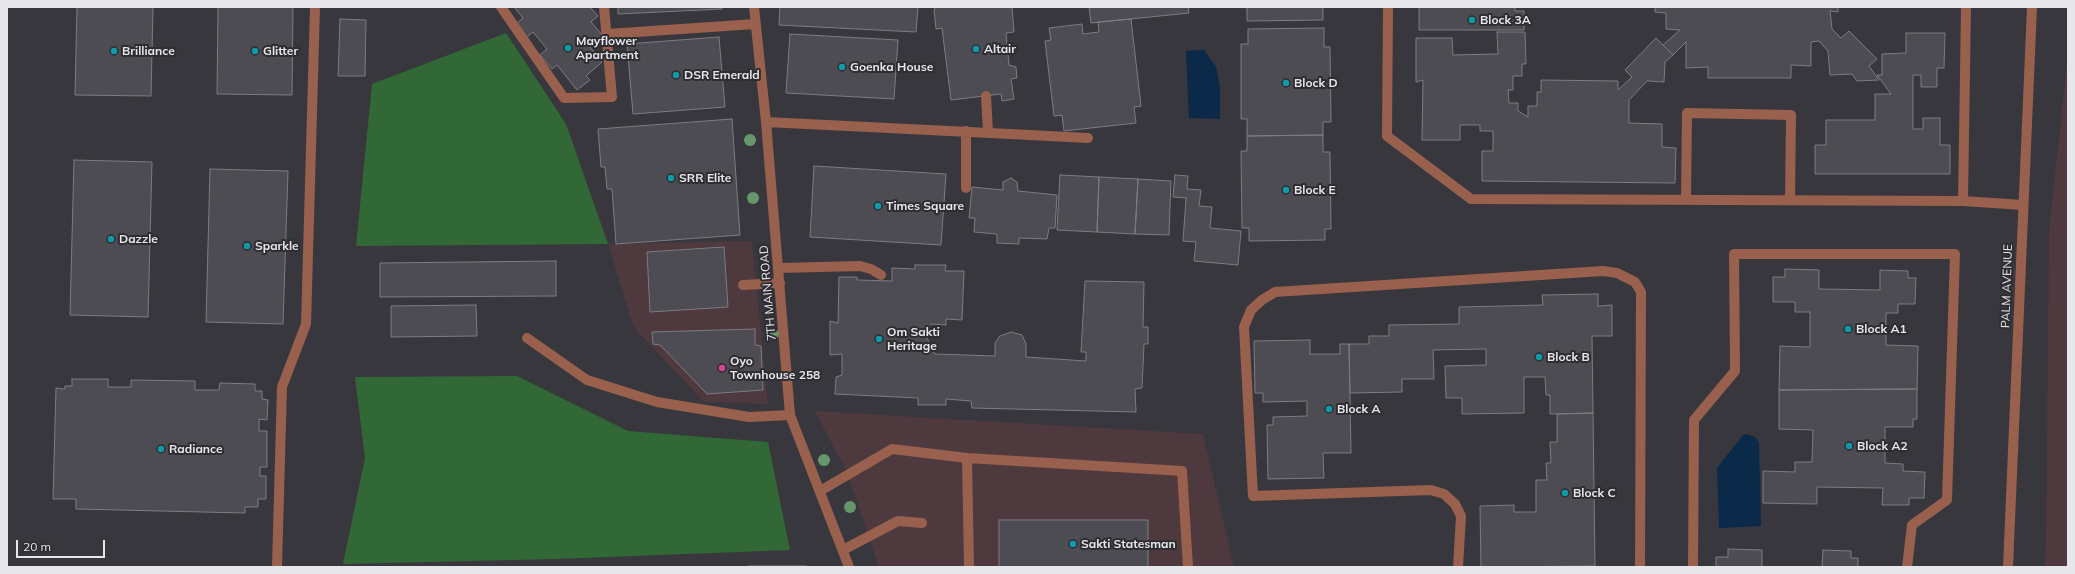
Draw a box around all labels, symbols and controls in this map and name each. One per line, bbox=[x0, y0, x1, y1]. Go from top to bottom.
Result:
place label: Block 3A bbox=[1480, 13, 1531, 27]
marker: Block 3A bbox=[1467, 15, 1477, 25]
place label: Mayflower Apartment bbox=[576, 34, 639, 62]
place label: Altair bbox=[984, 42, 1016, 56]
marker: Mayflower Apartment bbox=[563, 43, 573, 53]
place label: Brilliance bbox=[122, 44, 175, 58]
place label: Glitter bbox=[263, 44, 298, 58]
marker: Altair bbox=[971, 44, 981, 54]
marker: Brilliance bbox=[109, 46, 119, 56]
marker: Glitter bbox=[250, 46, 260, 56]
place label: Goenka House bbox=[850, 60, 933, 74]
marker: Goenka House bbox=[837, 62, 847, 72]
place label: DSR Emerald bbox=[684, 68, 760, 82]
marker: DSR Emerald bbox=[671, 70, 681, 80]
place label: Block D bbox=[1294, 76, 1338, 90]
marker: Block D bbox=[1281, 78, 1291, 88]
place label: SRR Elite bbox=[679, 171, 731, 185]
marker: SRR Elite bbox=[666, 173, 676, 183]
place label: Block E bbox=[1294, 183, 1336, 197]
marker: Block E bbox=[1281, 185, 1291, 195]
place label: Times Square bbox=[886, 199, 964, 213]
marker: Times Square bbox=[873, 201, 883, 211]
place label: Dazzle bbox=[119, 232, 158, 246]
marker: Dazzle bbox=[106, 234, 116, 244]
place label: Sparkle bbox=[255, 239, 299, 253]
marker: Sparkle bbox=[242, 241, 252, 251]
street label: 7TH MAIN ROAD bbox=[757, 244, 779, 342]
street label: PALM AVENUE bbox=[1998, 244, 2016, 328]
place label: Block A1 bbox=[1856, 322, 1907, 336]
marker: Block A1 bbox=[1843, 324, 1853, 334]
place label: Om Sakti Heritage bbox=[887, 325, 940, 353]
marker: Om Sakti Heritage bbox=[874, 334, 884, 344]
place label: Block B bbox=[1547, 350, 1590, 364]
marker: Block B bbox=[1534, 352, 1544, 362]
place label: Oyo Townhouse 258 bbox=[730, 354, 820, 382]
marker: Oyo Townhouse 258 bbox=[717, 363, 727, 373]
place label: Block A bbox=[1337, 402, 1380, 416]
marker: Block A bbox=[1324, 404, 1334, 414]
place label: Block A2 bbox=[1857, 439, 1908, 453]
marker: Block A2 bbox=[1844, 441, 1854, 451]
place label: Radiance bbox=[169, 442, 223, 456]
marker: Radiance bbox=[156, 444, 166, 454]
place label: Block C bbox=[1573, 486, 1616, 500]
marker: Block C bbox=[1560, 488, 1570, 498]
scale bar bbox=[18, 532, 107, 558]
place label: Sakti Statesman bbox=[1081, 537, 1176, 551]
text: 20 m bbox=[23, 539, 51, 554]
marker: Sakti Statesman bbox=[1068, 539, 1078, 549]

